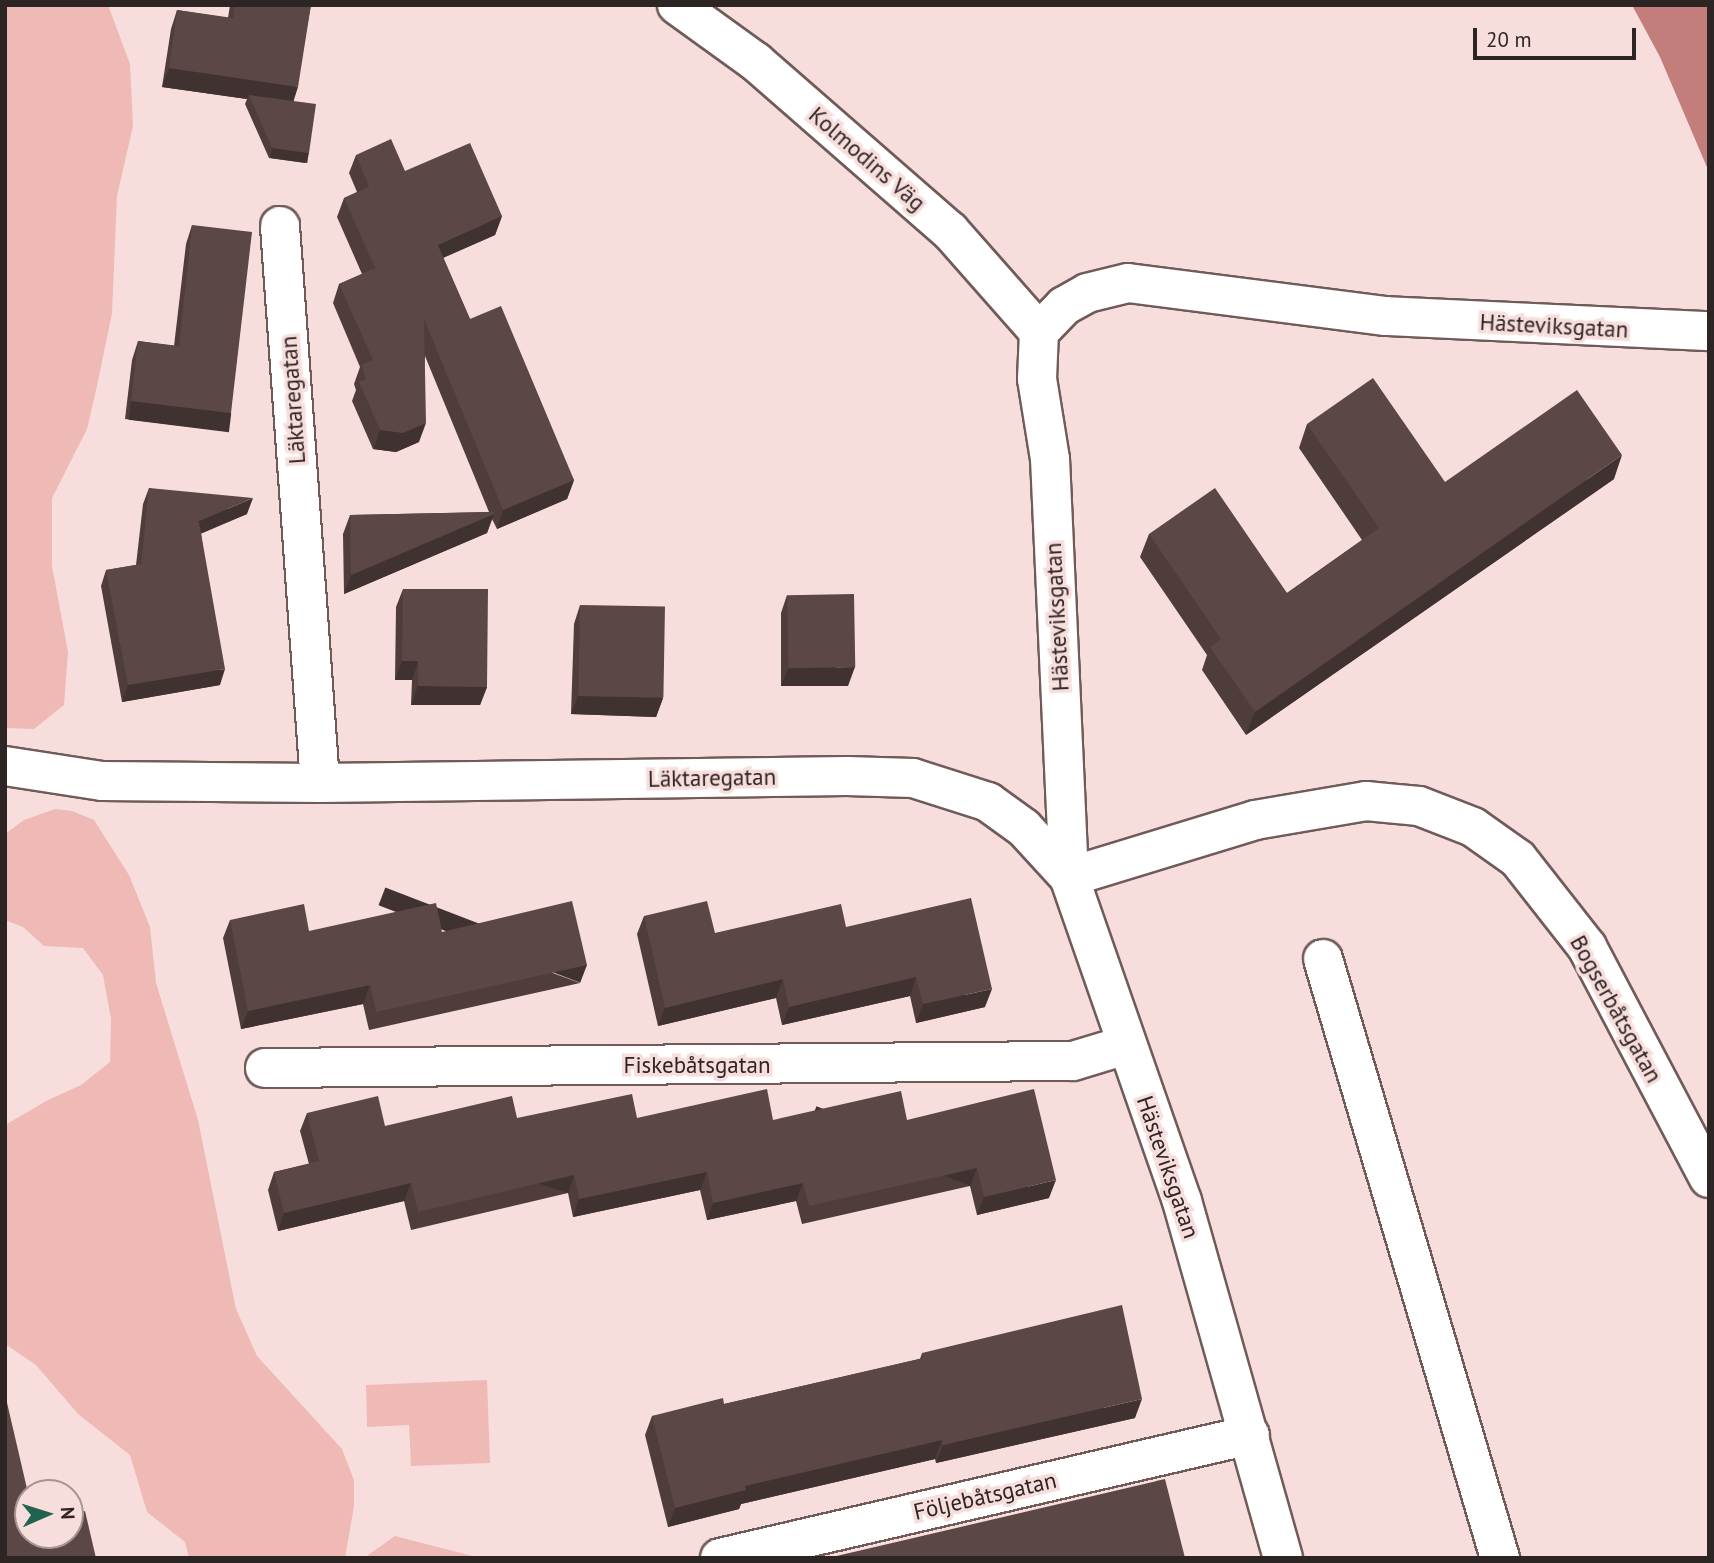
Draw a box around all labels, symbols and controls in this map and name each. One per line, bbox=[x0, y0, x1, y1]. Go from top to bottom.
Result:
scale bar bbox=[1476, 14, 1639, 58]
text: 20 m bbox=[1486, 26, 1532, 53]
street label: Kolmodins Väg bbox=[803, 101, 931, 217]
street label: Hästeviksgatan bbox=[1479, 308, 1629, 344]
street label: Läktaregatan bbox=[275, 335, 311, 465]
street label: Hästeviksgatan bbox=[1039, 542, 1075, 692]
street label: Läktaregatan bbox=[648, 763, 776, 793]
street label: Bogserbåtsgatan bbox=[1564, 931, 1668, 1087]
street label: Fiskebåtsgatan bbox=[623, 1051, 771, 1079]
street label: Hästeviksgatan bbox=[1131, 1092, 1205, 1242]
street label: Följebåtsgatan bbox=[911, 1466, 1059, 1526]
north arrow bbox=[14, 1479, 84, 1549]
text: N bbox=[56, 1506, 80, 1520]

